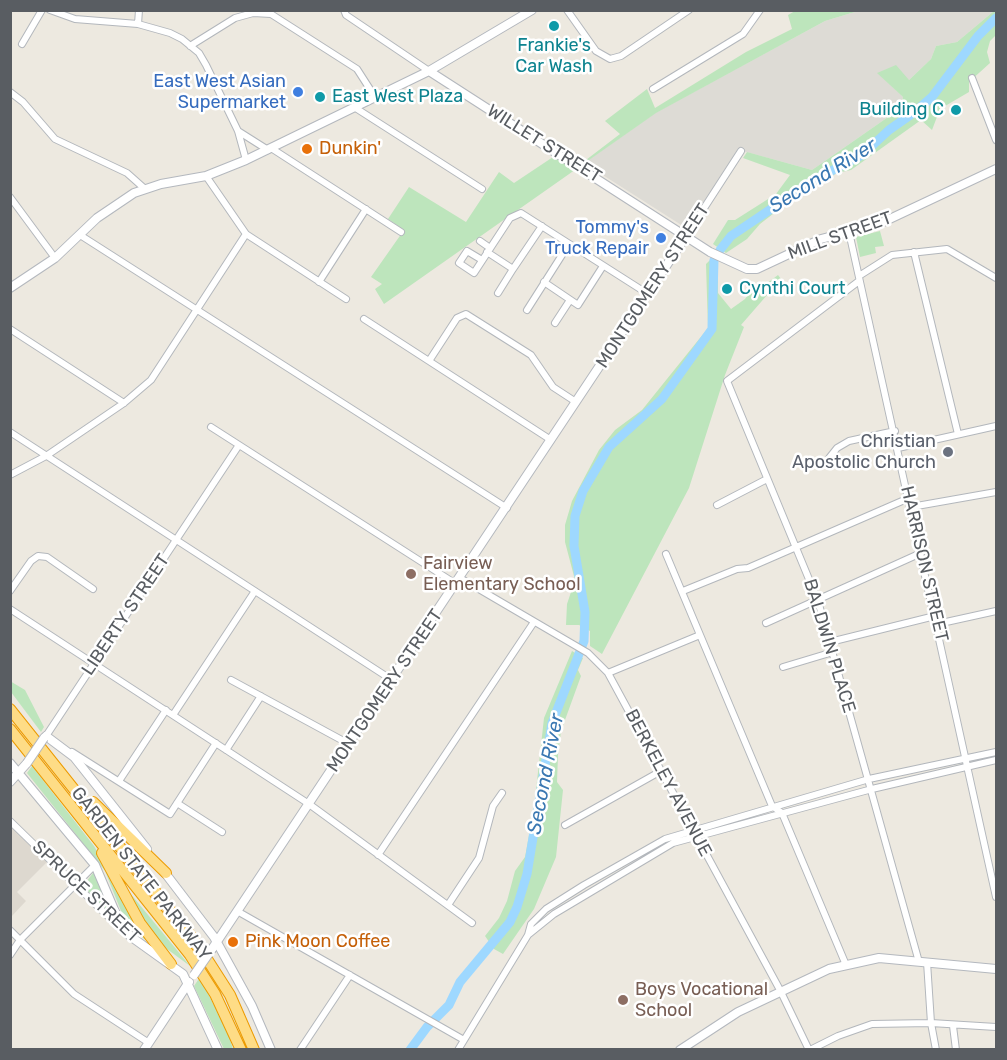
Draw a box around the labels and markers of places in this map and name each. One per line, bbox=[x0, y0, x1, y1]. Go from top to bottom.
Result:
marker: Frankie's Car Wash bbox=[547, 19, 561, 33]
place label: Frankie's Car Wash bbox=[515, 35, 593, 78]
place label: East West Asian Supermarket bbox=[153, 71, 286, 113]
marker: East West Asian Supermarket bbox=[291, 85, 305, 99]
place label: East West Plaza bbox=[332, 86, 463, 108]
marker: East West Plaza bbox=[313, 90, 327, 104]
place label: Building C bbox=[859, 99, 944, 121]
marker: Building C bbox=[949, 103, 963, 117]
place label: Dunkin' bbox=[319, 138, 381, 160]
marker: Dunkin' bbox=[300, 142, 314, 156]
place label: Tommy's Truck Repair bbox=[545, 217, 649, 260]
marker: Tommy's Truck Repair bbox=[654, 231, 668, 245]
place label: Cynthi Court bbox=[739, 278, 846, 300]
marker: Cynthi Court bbox=[720, 282, 734, 296]
place label: Christian Apostolic Church bbox=[792, 431, 936, 474]
marker: Christian Apostolic Church bbox=[941, 445, 955, 459]
place label: Fairview Elementary School bbox=[423, 553, 581, 596]
marker: Fairview Elementary School bbox=[404, 567, 418, 581]
place label: Pink Moon Coffee bbox=[245, 931, 390, 953]
marker: Pink Moon Coffee bbox=[226, 935, 240, 949]
place label: Boys Vocational School bbox=[635, 979, 768, 1022]
marker: Boys Vocational School bbox=[616, 993, 630, 1007]

